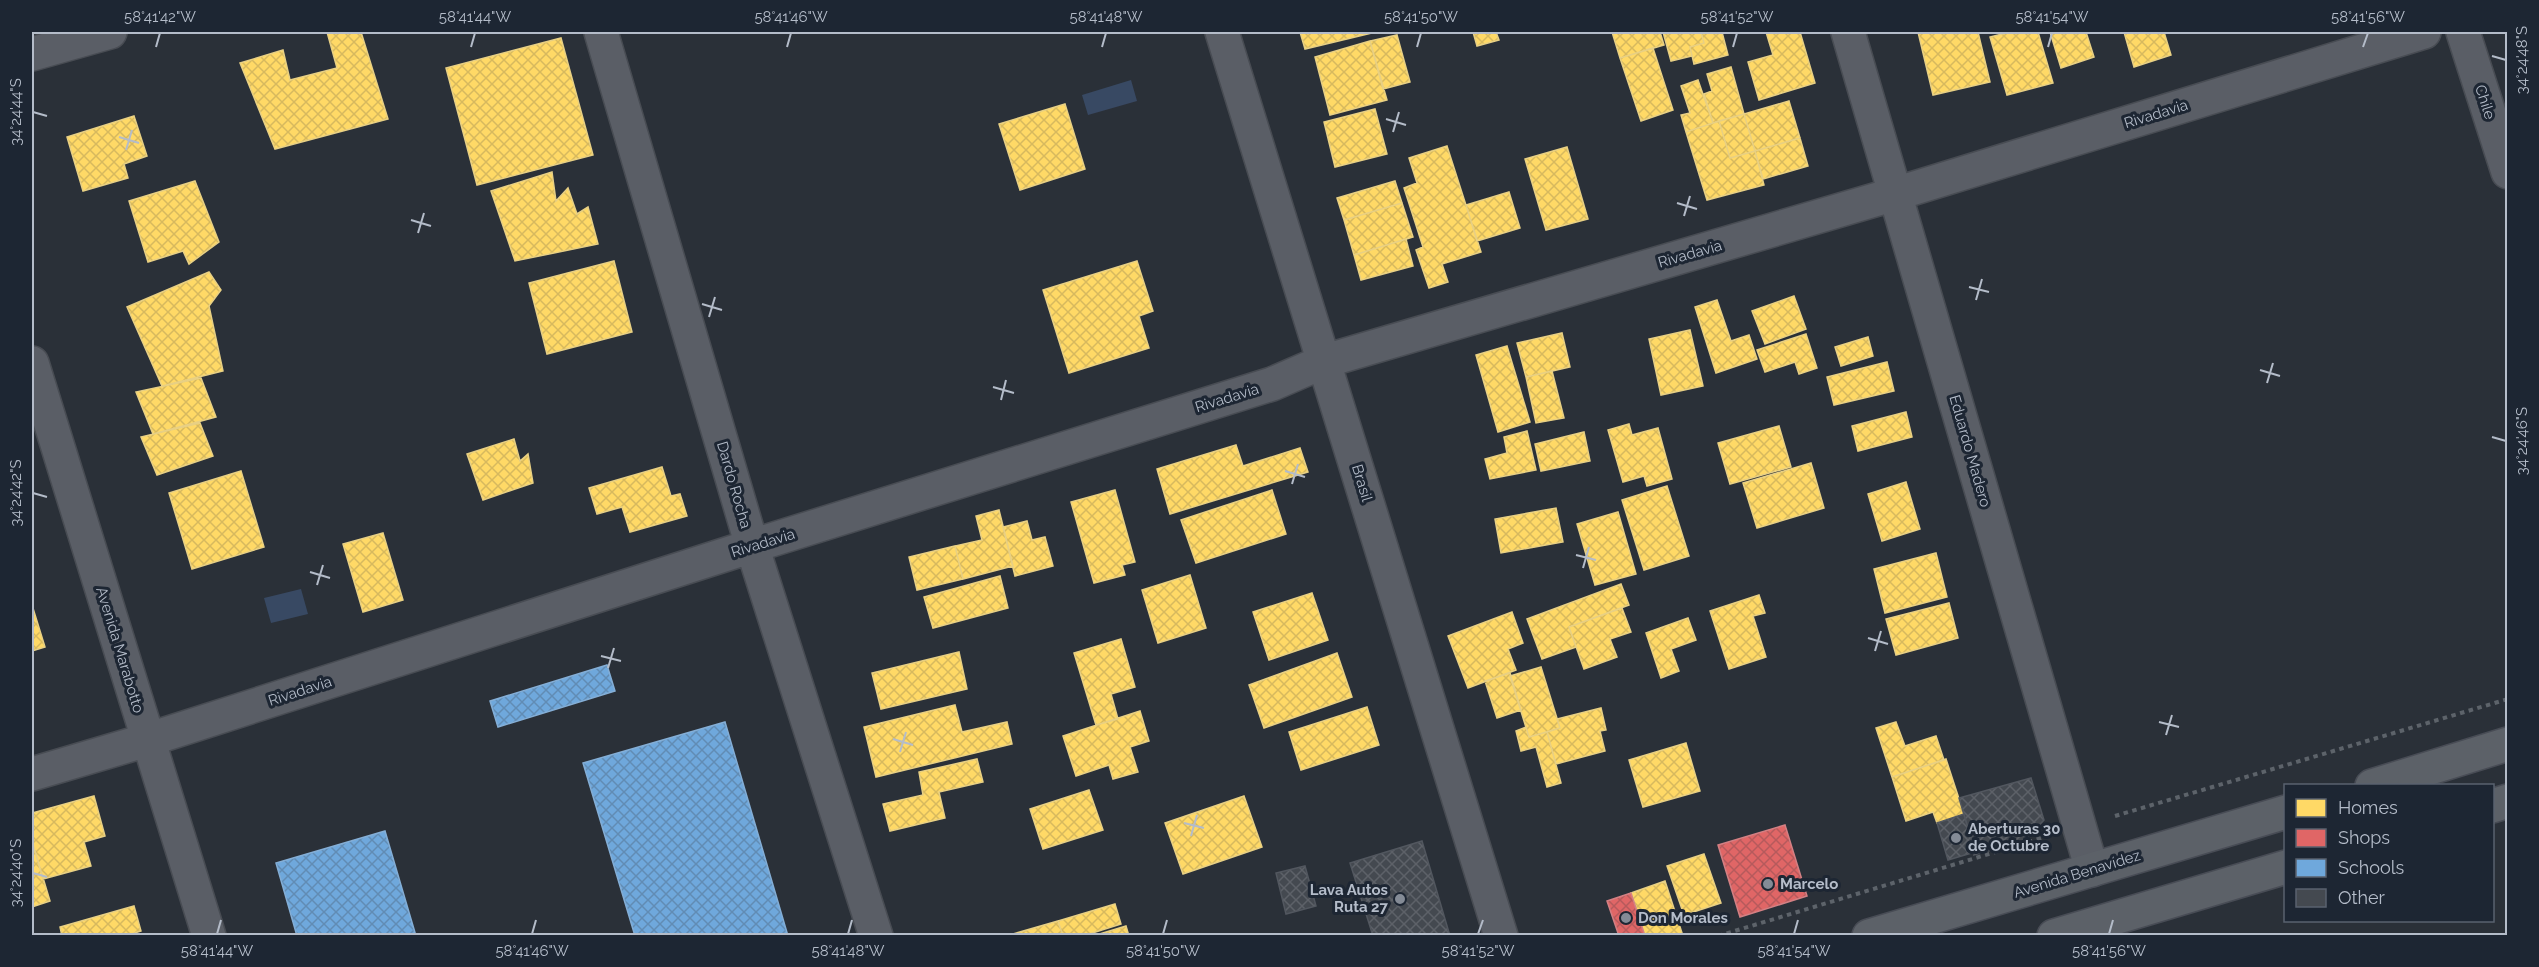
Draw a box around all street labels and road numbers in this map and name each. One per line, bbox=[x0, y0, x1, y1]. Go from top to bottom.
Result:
street label: Chile bbox=[2471, 82, 2499, 122]
street label: Rivadavia bbox=[2122, 96, 2190, 132]
street label: Rivadavia bbox=[1656, 236, 1724, 272]
street label: Rivadavia bbox=[1193, 380, 1261, 416]
street label: Eduardo Madero bbox=[1945, 393, 1995, 509]
street label: Dardo Rocha bbox=[713, 439, 755, 531]
street label: Brasil bbox=[1348, 462, 1376, 505]
street label: Rivadavia bbox=[729, 525, 797, 561]
street label: Avenida Marabotto bbox=[92, 585, 148, 715]
street label: Rivadavia bbox=[266, 672, 334, 710]
street label: Avenida Benavídez bbox=[2011, 846, 2143, 902]

